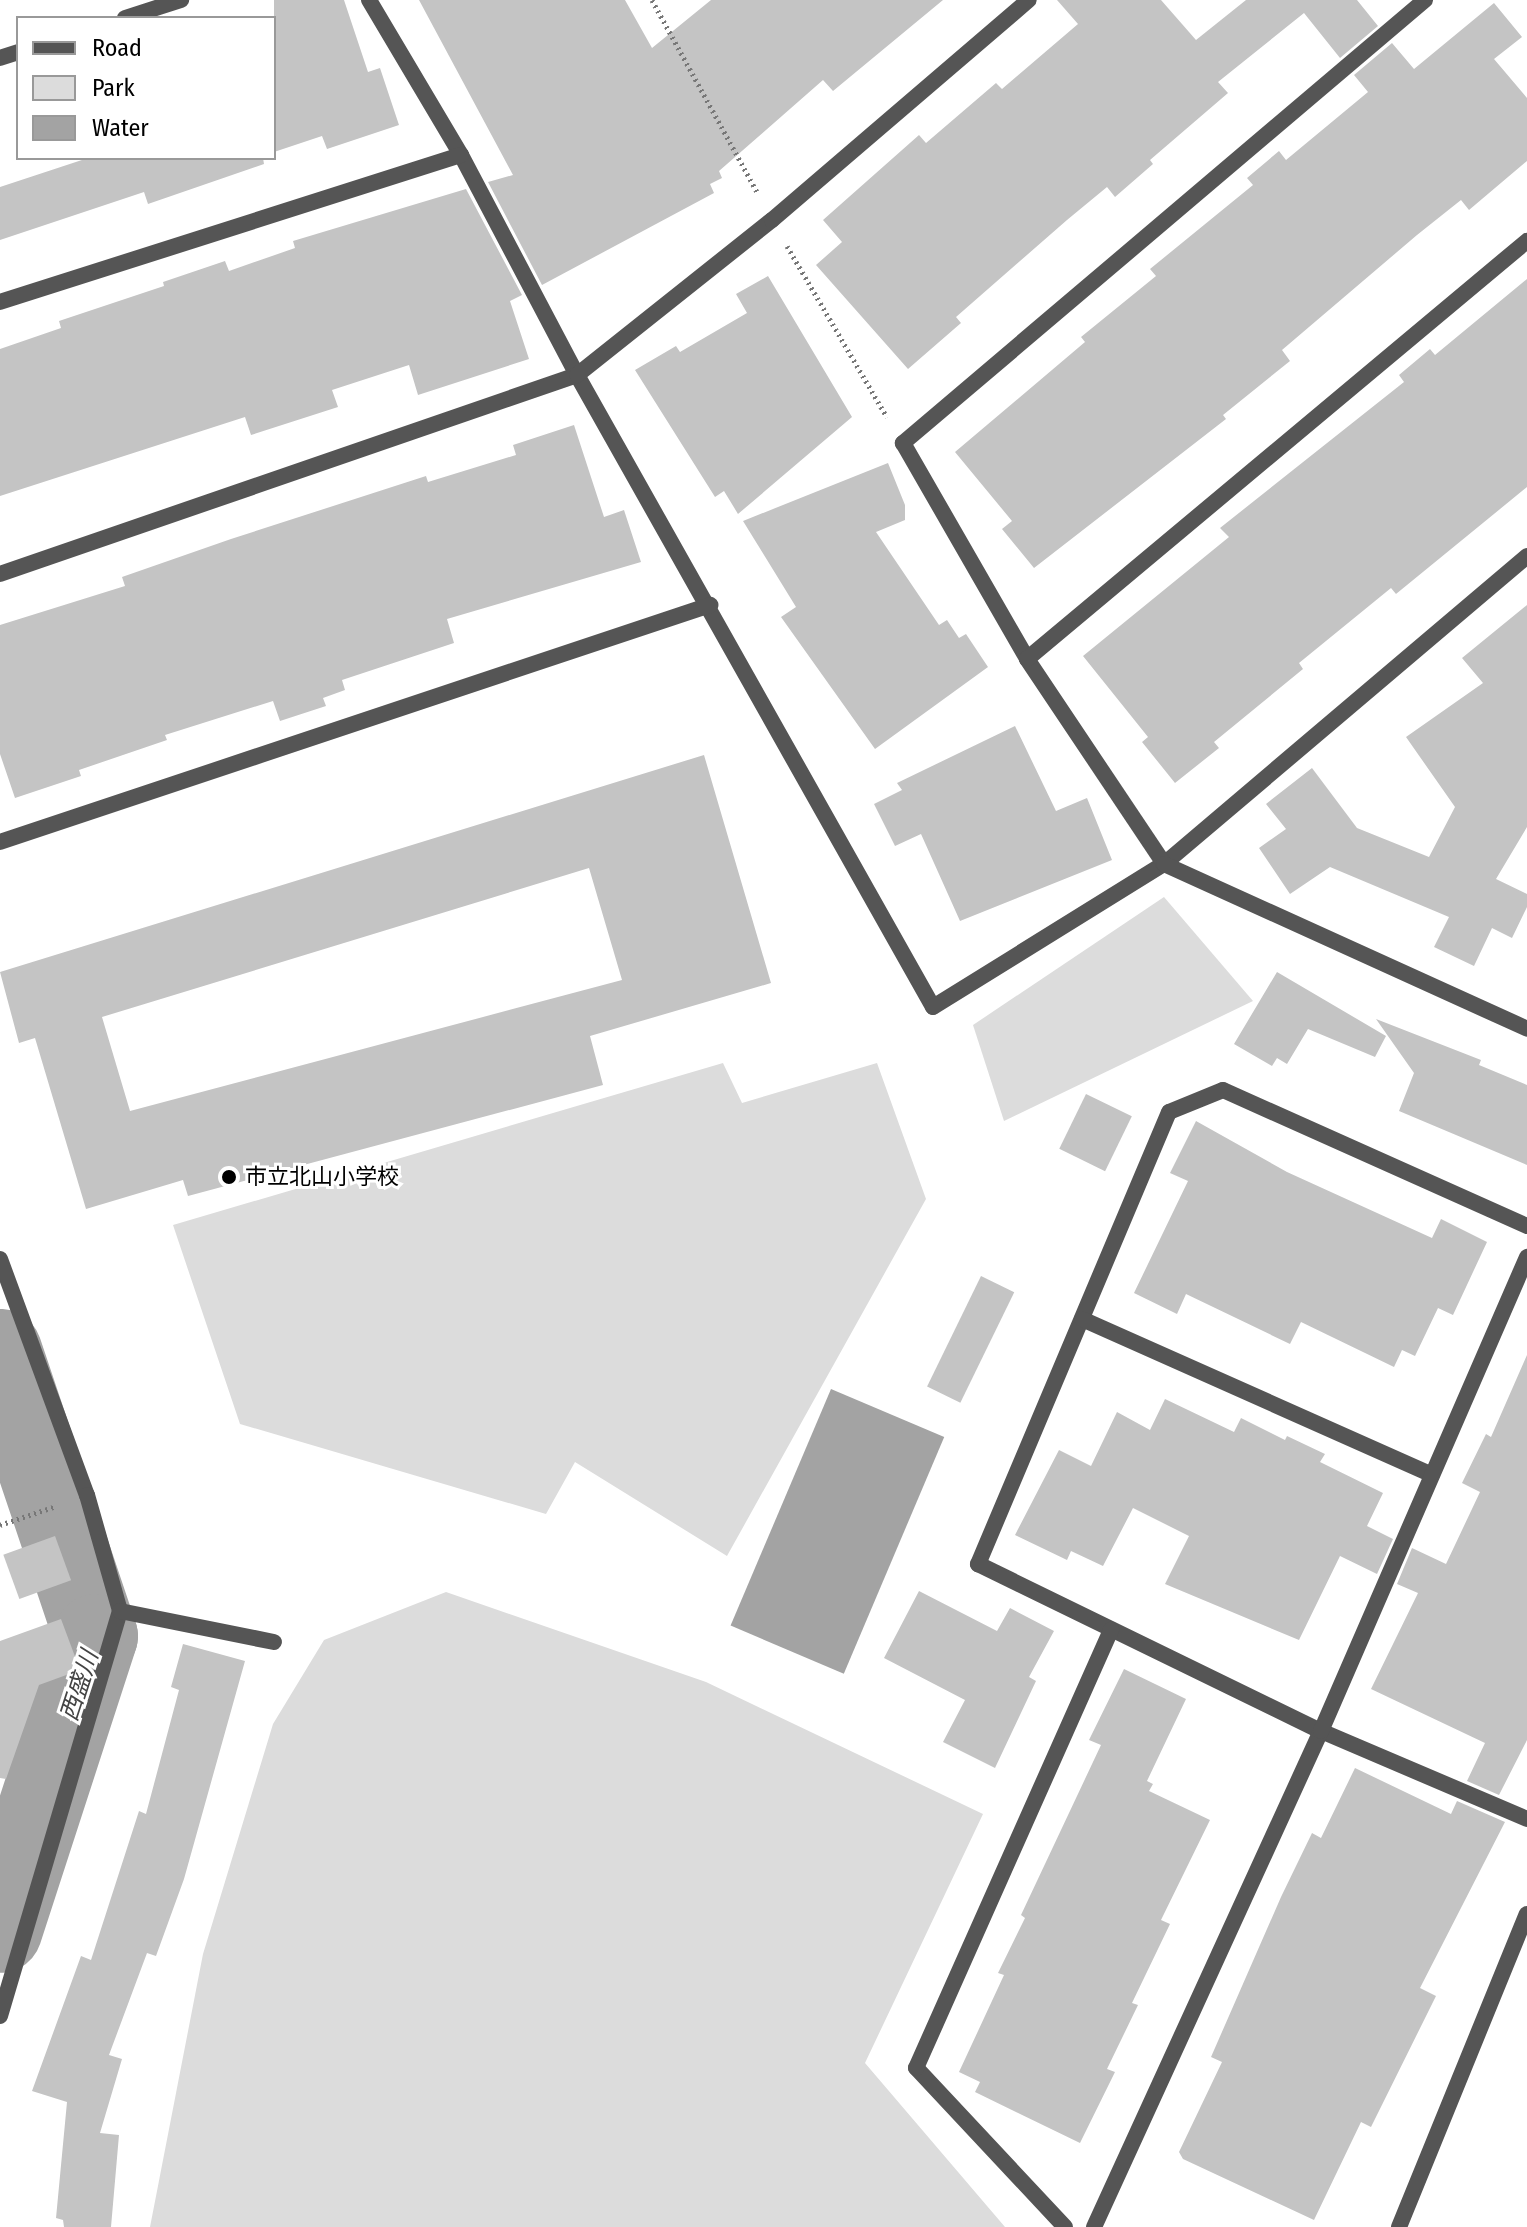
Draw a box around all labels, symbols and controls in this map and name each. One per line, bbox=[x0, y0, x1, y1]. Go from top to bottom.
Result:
legend bbox=[16, 16, 276, 160]
text: Road bbox=[92, 34, 142, 62]
text: Park bbox=[92, 74, 135, 102]
text: Water bbox=[92, 114, 149, 142]
place label: 市立北山小学校 bbox=[245, 1164, 399, 1190]
marker: 市立北山小学校 bbox=[220, 1168, 238, 1186]
water label: 西盛川 bbox=[55, 1647, 105, 1725]

